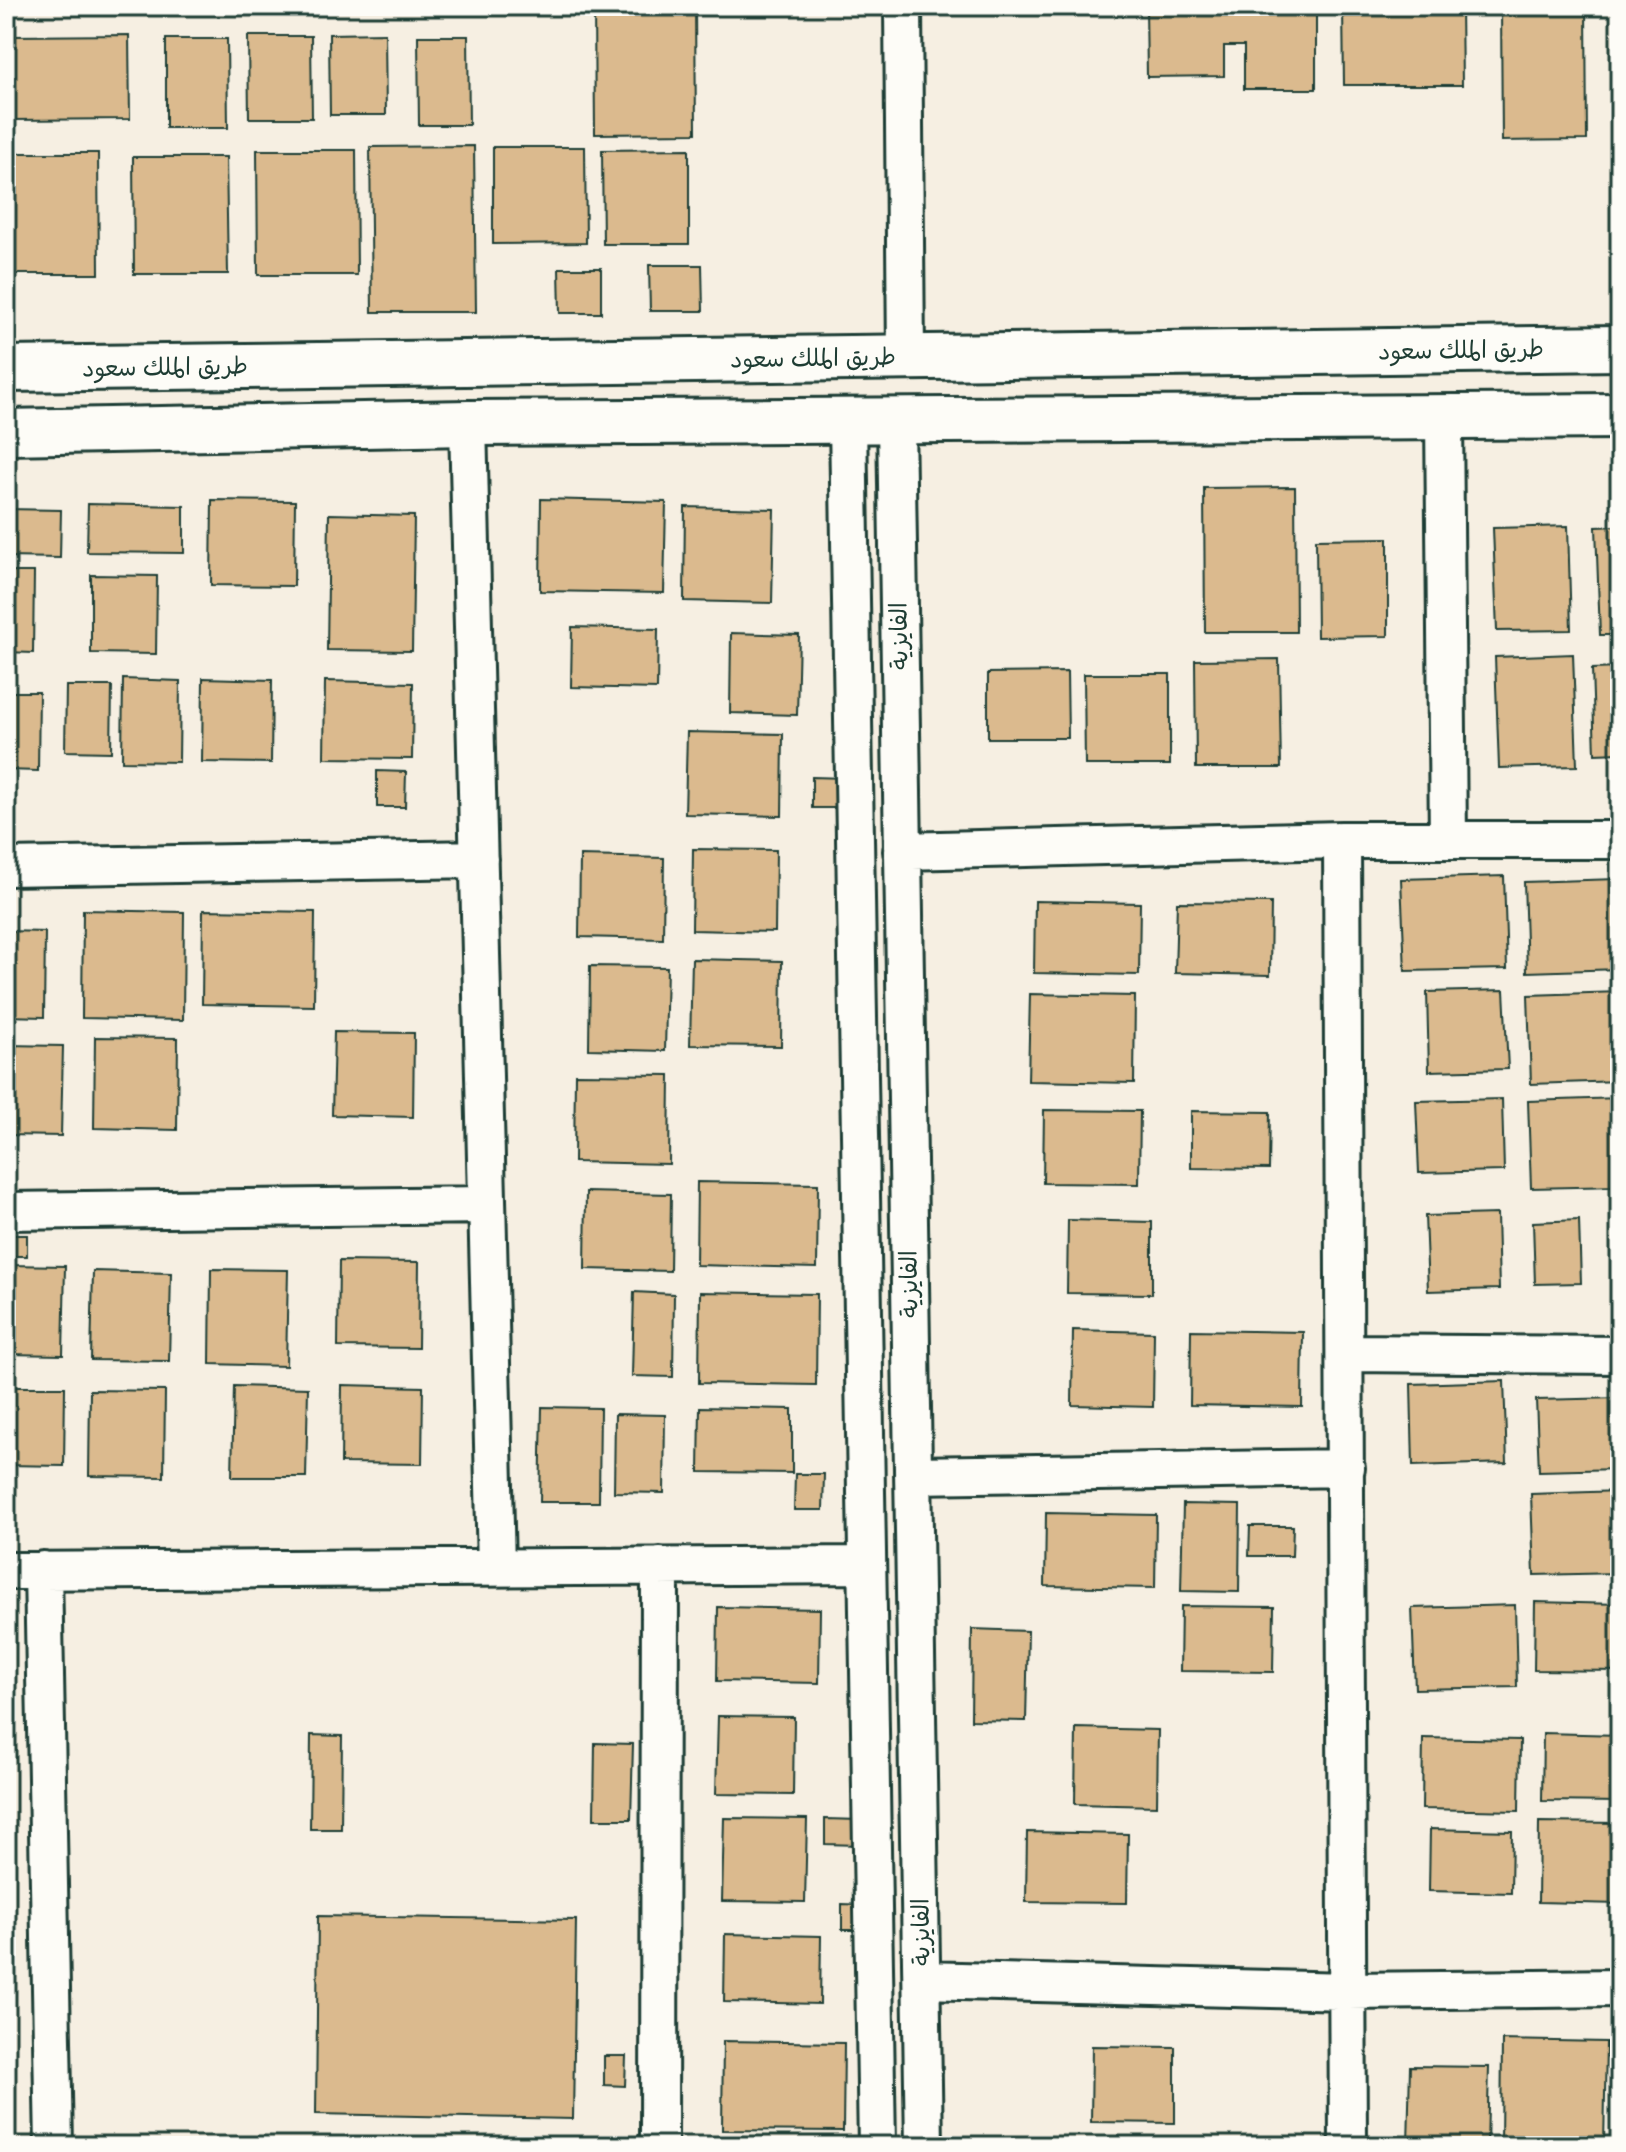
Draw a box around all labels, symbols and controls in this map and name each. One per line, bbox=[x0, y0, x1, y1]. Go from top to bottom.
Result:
street label: طريق الملك سعود bbox=[1378, 335, 1544, 367]
street label: طريق الملك سعود bbox=[730, 343, 896, 375]
street label: طريق الملك سعود bbox=[82, 352, 248, 384]
street label: الفايزية bbox=[884, 602, 915, 670]
street label: الفايزية bbox=[894, 1250, 925, 1318]
street label: الفايزية bbox=[906, 1898, 937, 1966]

